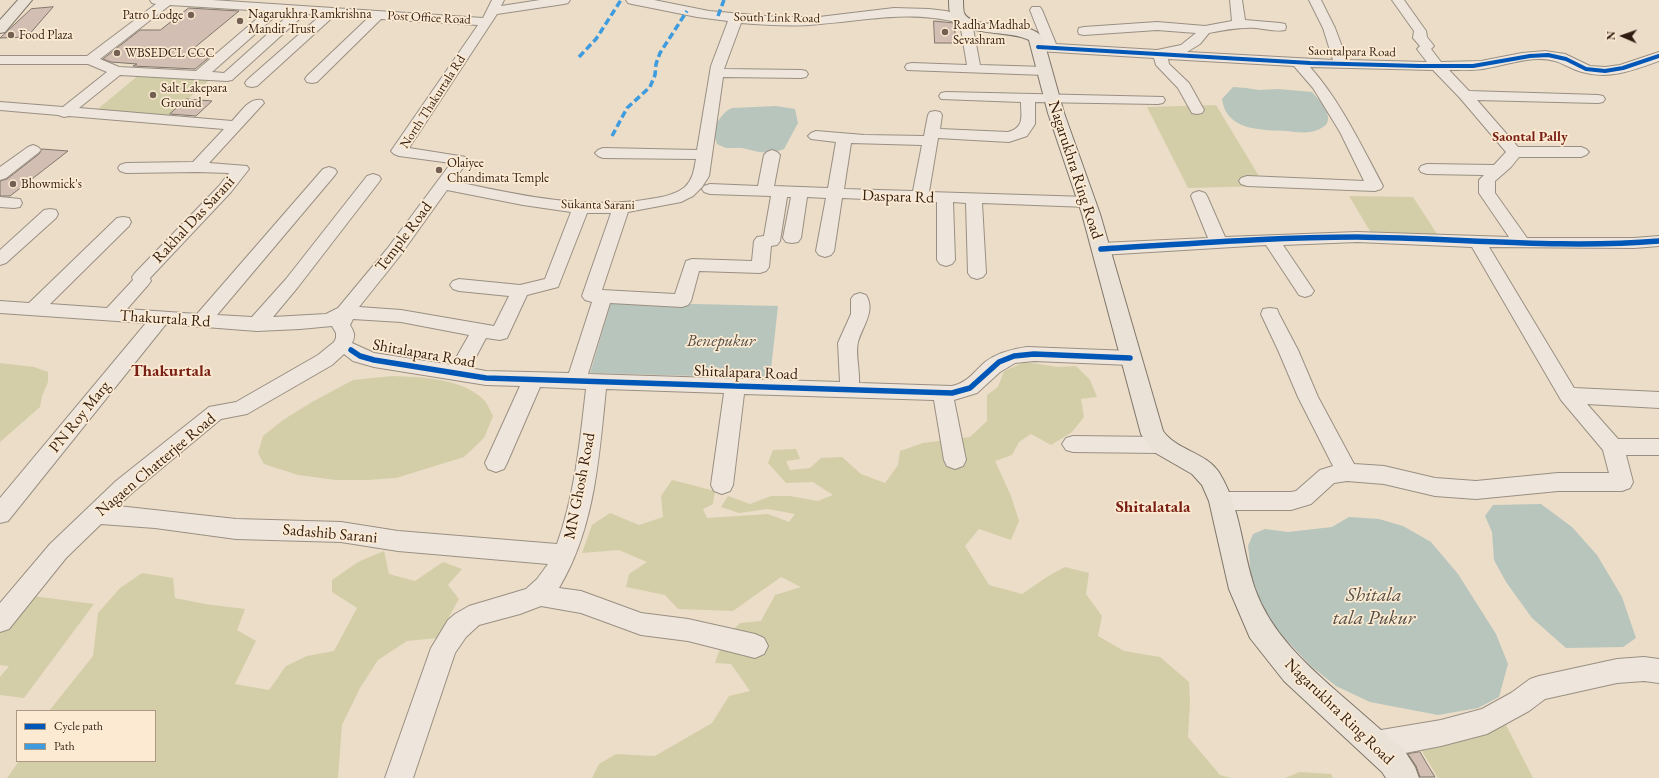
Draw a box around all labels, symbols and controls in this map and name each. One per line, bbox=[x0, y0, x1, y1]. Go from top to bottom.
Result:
place label: Nagarukhra Ramkrishna Mandir Trust bbox=[248, 6, 372, 37]
place label: Patro Lodge bbox=[122, 7, 183, 23]
street label: Post Office Road bbox=[387, 8, 471, 28]
street label: South Link Road bbox=[734, 9, 820, 27]
marker: Patro Lodge bbox=[186, 10, 196, 20]
marker: Nagarukhra Ramkrishna Mandir Trust bbox=[235, 16, 245, 26]
north arrow bbox=[1603, 16, 1643, 56]
place label: Radha Madhab Sevashram bbox=[953, 17, 1030, 48]
place label: Food Plaza bbox=[19, 27, 73, 43]
marker: Radha Madhab Sevashram bbox=[940, 27, 950, 37]
marker: Food Plaza bbox=[6, 30, 16, 40]
text: N bbox=[1604, 31, 1618, 40]
street label: Saontalpara Road bbox=[1308, 43, 1396, 61]
place label: WBSEDCL CCC bbox=[125, 45, 215, 61]
marker: WBSEDCL CCC bbox=[112, 48, 122, 58]
street label: North Thakurtala Rd bbox=[397, 52, 469, 152]
place label: Salt Lakepara Ground bbox=[161, 80, 227, 111]
marker: Salt Lakepara Ground bbox=[148, 90, 158, 100]
street label: Nagarukhra Ring Road bbox=[1044, 98, 1106, 242]
district label: Saontal Pally bbox=[1492, 129, 1568, 145]
place label: Olaiyee Chandimata Temple bbox=[447, 155, 549, 186]
marker: Olaiyee Chandimata Temple bbox=[434, 165, 444, 175]
street label: Rakhal Das Sarani bbox=[149, 173, 239, 267]
place label: Bhowmick's bbox=[21, 176, 82, 192]
marker: Bhowmick's bbox=[8, 179, 18, 189]
street label: Daspara Rd bbox=[861, 186, 935, 208]
street label: Sukanta Sarani bbox=[561, 197, 635, 213]
street label: Temple Road bbox=[371, 198, 437, 276]
street label: Thakurtala Rd bbox=[119, 306, 211, 332]
water label: Benepukur bbox=[687, 331, 755, 351]
street label: Shitalapara Road bbox=[371, 336, 477, 372]
district label: Thakurtala bbox=[131, 361, 211, 381]
street label: Shitalapara Road bbox=[694, 362, 798, 384]
street label: PN Roy Marg bbox=[45, 377, 115, 457]
street label: Nagaen Chatterjee Road bbox=[92, 409, 220, 521]
street label: MN Ghosh Road bbox=[560, 431, 600, 541]
district label: Shitalatala bbox=[1115, 497, 1191, 517]
street label: Sadashib Sarani bbox=[282, 520, 378, 548]
water label: Shitala tala Pukur bbox=[1333, 584, 1415, 631]
street label: Nagarukhra Ring Road bbox=[1280, 655, 1398, 769]
legend bbox=[16, 710, 156, 762]
text: Cycle path bbox=[54, 718, 103, 734]
text: Path bbox=[54, 738, 75, 754]

